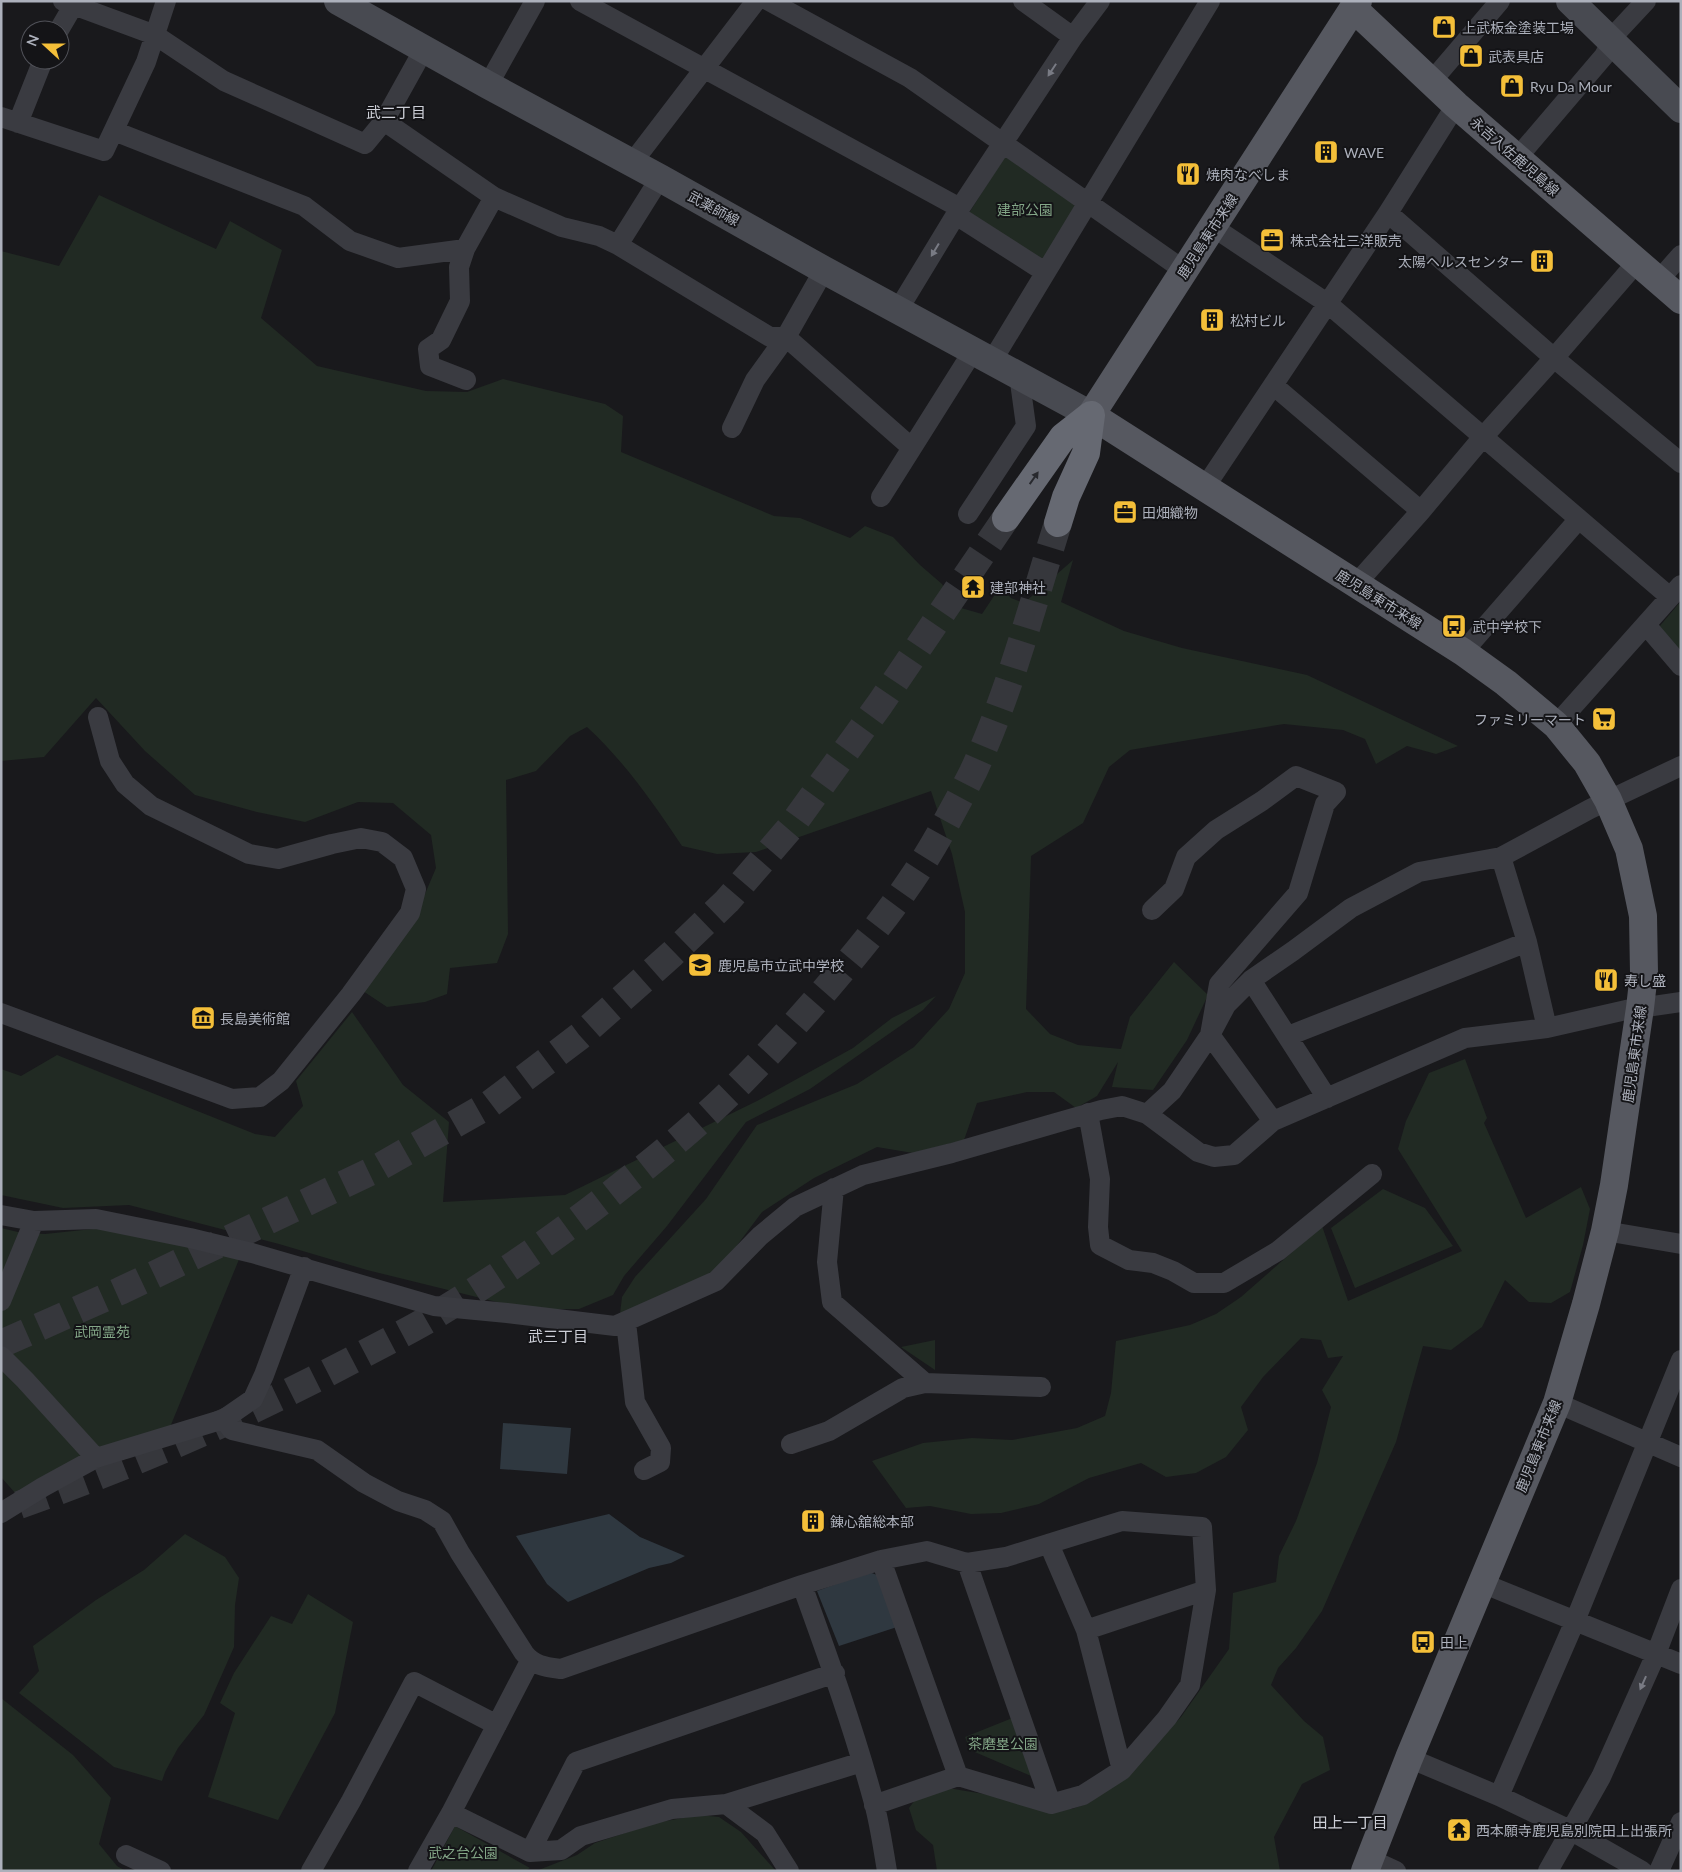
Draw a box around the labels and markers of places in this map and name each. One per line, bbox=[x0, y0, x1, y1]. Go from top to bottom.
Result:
shop icon: 上武板金塗装工場 bbox=[1431, 14, 1457, 40]
place label: 上武板金塗装工場 bbox=[1462, 19, 1574, 36]
shop icon: 武表具店 bbox=[1458, 43, 1484, 69]
place label: 武表具店 bbox=[1488, 48, 1544, 65]
shop icon: Ryu Da Mour bbox=[1499, 73, 1525, 99]
place label: Ryu Da Mour bbox=[1530, 78, 1612, 95]
building icon: WAVE bbox=[1313, 139, 1339, 165]
place label: WAVE bbox=[1344, 144, 1384, 161]
restaurant icon: 焼肉なべしま bbox=[1175, 161, 1201, 187]
place label: 焼肉なべしま bbox=[1206, 166, 1290, 183]
office icon: 株式会社三洋販売 bbox=[1259, 227, 1285, 253]
place label: 株式会社三洋販売 bbox=[1290, 232, 1402, 249]
building icon: 太陽ヘルスセンター bbox=[1529, 248, 1555, 274]
place label: 太陽ヘルスセンター bbox=[1398, 253, 1524, 270]
building icon: 松村ビル bbox=[1199, 307, 1225, 333]
place label: 松村ビル bbox=[1230, 312, 1286, 329]
office icon: 田畑織物 bbox=[1112, 499, 1138, 525]
place label: 田畑織物 bbox=[1142, 504, 1198, 521]
temple icon: 建部神社 bbox=[960, 574, 986, 600]
place label: 建部神社 bbox=[990, 579, 1046, 596]
bus stop icon: 武中学校下 bbox=[1441, 613, 1467, 639]
place label: 武中学校下 bbox=[1472, 618, 1542, 635]
supermarket icon: ファミリーマート bbox=[1591, 706, 1617, 732]
place label: ファミリーマート bbox=[1474, 711, 1586, 728]
school or university icon: 鹿児島市立武中学校 bbox=[687, 952, 713, 978]
place label: 鹿児島市立武中学校 bbox=[718, 957, 844, 974]
restaurant icon: 寿し盛 bbox=[1593, 967, 1619, 993]
place label: 寿し盛 bbox=[1624, 972, 1666, 989]
museum icon: 長島美術館 bbox=[190, 1005, 216, 1031]
place label: 長島美術館 bbox=[220, 1010, 290, 1027]
building icon: 錬心舘総本部 bbox=[800, 1508, 826, 1534]
place label: 錬心舘総本部 bbox=[830, 1513, 914, 1530]
bus stop icon: 田上 bbox=[1410, 1629, 1436, 1655]
place label: 田上 bbox=[1440, 1634, 1468, 1651]
temple icon: 西本願寺鹿児島別院田上出張所 bbox=[1446, 1817, 1472, 1843]
place label: 西本願寺鹿児島別院田上出張所 bbox=[1476, 1822, 1672, 1839]

